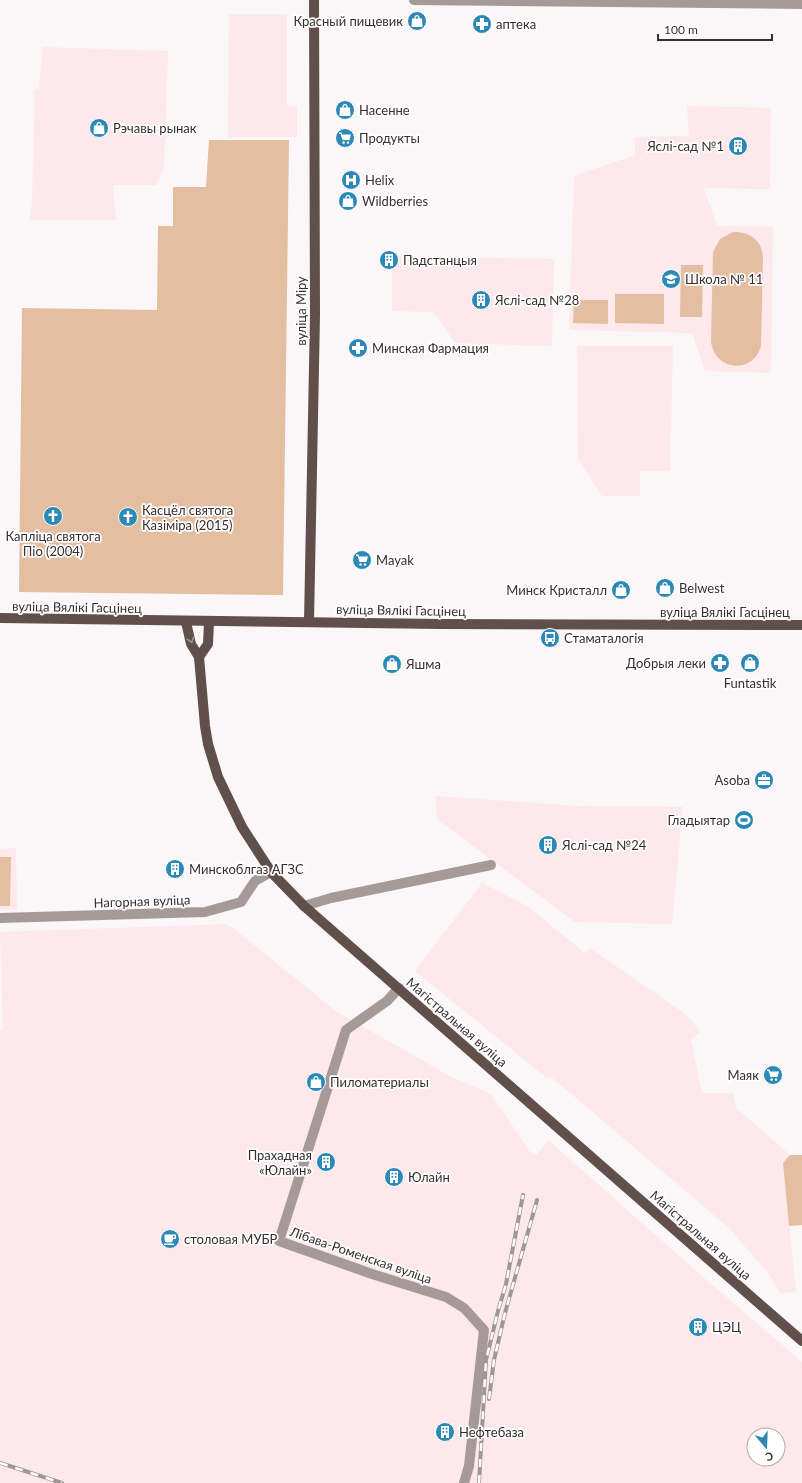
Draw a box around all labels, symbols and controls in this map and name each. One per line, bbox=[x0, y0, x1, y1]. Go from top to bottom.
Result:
shop icon: Красный пищевик bbox=[406, 10, 428, 32]
place label: Красный пищевик bbox=[293, 13, 403, 29]
pharmacy icon: аптека bbox=[471, 13, 493, 35]
place label: аптека bbox=[496, 16, 536, 32]
scale bar bbox=[658, 16, 772, 42]
text: 100 m bbox=[664, 22, 698, 37]
shop icon: Насенне bbox=[334, 99, 356, 121]
place label: Насенне bbox=[359, 102, 410, 118]
shop icon: Рэчавы рынак bbox=[88, 117, 110, 139]
place label: Рэчавы рынак bbox=[113, 120, 197, 136]
supermarket icon: Продукты bbox=[334, 127, 356, 149]
place label: Продукты bbox=[359, 130, 420, 146]
building icon: Яслі-сад №1 bbox=[727, 135, 749, 157]
place label: Яслі-сад №1 bbox=[646, 138, 724, 154]
hospital icon: Helix bbox=[340, 169, 362, 191]
place label: Helix bbox=[365, 172, 395, 188]
shop icon: Wildberries bbox=[337, 190, 359, 212]
place label: Wildberries bbox=[362, 193, 428, 209]
building icon: Падстанцыя bbox=[378, 249, 400, 271]
place label: Падстанцыя bbox=[403, 252, 477, 268]
school or university icon: Школа № 11 bbox=[660, 268, 682, 290]
place label: Школа № 11 bbox=[685, 271, 763, 287]
street label: вуліца Міру bbox=[293, 276, 309, 346]
building icon: Яслі-сад №28 bbox=[470, 289, 492, 311]
place label: Яслі-сад №28 bbox=[494, 292, 579, 308]
pharmacy icon: Минская Фармация bbox=[347, 337, 369, 359]
place label: Минская Фармация bbox=[372, 340, 489, 356]
place label: Касцёл святога Казіміра (2015) bbox=[142, 502, 233, 533]
church icon: Капліца святога Піо (2004) bbox=[42, 505, 64, 527]
church icon: Касцёл святога Казіміра (2015) bbox=[117, 506, 139, 528]
place label: Капліца святога Піо (2004) bbox=[5, 528, 101, 559]
supermarket icon: Mayak bbox=[351, 549, 373, 571]
place label: Mayak bbox=[376, 552, 414, 568]
shop icon: Belwest bbox=[654, 577, 676, 599]
shop icon: Минск Кристалл bbox=[610, 579, 632, 601]
place label: Belwest bbox=[679, 580, 725, 596]
place label: Минск Кристалл bbox=[506, 582, 607, 598]
street label: вуліца Вялікі Гасцінец bbox=[12, 598, 142, 616]
street label: вуліца Вялікі Гасцінец bbox=[336, 601, 466, 619]
street label: вуліца Вялікі Гасцінец bbox=[660, 604, 790, 620]
bus stop icon: Стаматалогія bbox=[539, 627, 561, 649]
place label: Стаматалогія bbox=[564, 630, 644, 646]
one-way arrow bbox=[186, 637, 195, 644]
pharmacy icon: Добрыя леки bbox=[709, 652, 731, 674]
shop icon: Funtastik bbox=[739, 652, 761, 674]
shop icon: Яшма bbox=[381, 653, 403, 675]
place label: Добрыя леки bbox=[626, 655, 706, 671]
place label: Яшма bbox=[405, 656, 441, 672]
place label: Funtastik bbox=[724, 675, 777, 691]
office icon: Asoba bbox=[753, 769, 775, 791]
place label: Asoba bbox=[714, 772, 750, 788]
sports icon: Гладыятар bbox=[733, 809, 755, 831]
place label: Гладыятар bbox=[667, 812, 730, 828]
building icon: Яслі-сад №24 bbox=[537, 834, 559, 856]
place label: Яслі-сад №24 bbox=[561, 837, 647, 853]
building icon: Минскоблгаз АГЗС bbox=[164, 858, 186, 880]
place label: Минскоблгаз АГЗС bbox=[189, 861, 304, 877]
street label: Нагорная вуліца bbox=[93, 891, 191, 911]
street label: Магістральная вуліца bbox=[403, 974, 511, 1070]
supermarket icon: Маяк bbox=[762, 1064, 784, 1086]
place label: Маяк bbox=[728, 1067, 759, 1083]
shop icon: Пиломатериалы bbox=[305, 1071, 327, 1093]
place label: Пиломатериалы bbox=[330, 1074, 429, 1090]
place label: Прахадная «Юлайн» bbox=[248, 1147, 312, 1178]
building icon: Прахадная «Юлайн» bbox=[315, 1151, 337, 1173]
building icon: Юлайн bbox=[383, 1166, 405, 1188]
place label: Юлайн bbox=[408, 1169, 450, 1185]
street label: Магістральная вуліца bbox=[647, 1187, 755, 1283]
street label: Лібава-Роменская вуліца bbox=[287, 1223, 434, 1287]
cafe icon: столовая МУБР bbox=[159, 1228, 181, 1250]
place label: столовая МУБР bbox=[184, 1231, 278, 1247]
building icon: ЦЭЦ bbox=[687, 1316, 709, 1338]
place label: ЦЭЦ bbox=[712, 1319, 741, 1335]
building icon: Нефтебаза bbox=[434, 1421, 456, 1443]
place label: Нефтебаза bbox=[459, 1424, 524, 1440]
north arrow bbox=[746, 1427, 786, 1467]
text: С bbox=[763, 1450, 775, 1464]

